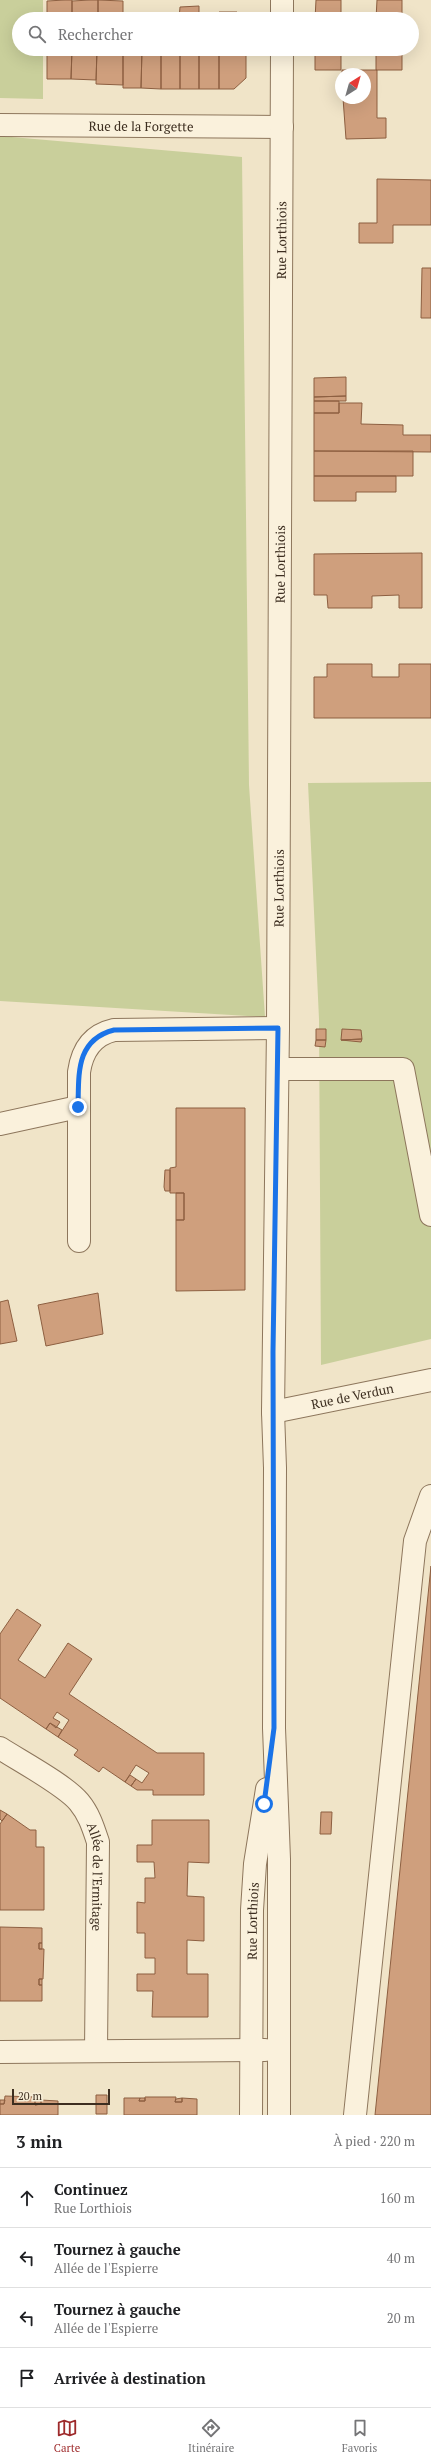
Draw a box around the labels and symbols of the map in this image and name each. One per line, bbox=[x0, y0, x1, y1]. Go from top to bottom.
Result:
north arrow bbox=[335, 68, 371, 104]
street label: Rue de la Forgette bbox=[88, 117, 194, 135]
street label: Rue Lorthiois bbox=[272, 201, 290, 279]
street label: Rue Lorthiois bbox=[271, 525, 289, 603]
street label: Rue Lorthiois bbox=[269, 849, 288, 927]
route end bbox=[69, 1098, 87, 1116]
street label: Rue de Verdun bbox=[310, 1379, 395, 1413]
route start bbox=[255, 1795, 273, 1813]
street label: Allée de l'Ermitage bbox=[83, 1820, 108, 1931]
street label: Rue Lorthiois bbox=[243, 1881, 263, 1960]
scale bar bbox=[12, 2087, 110, 2106]

